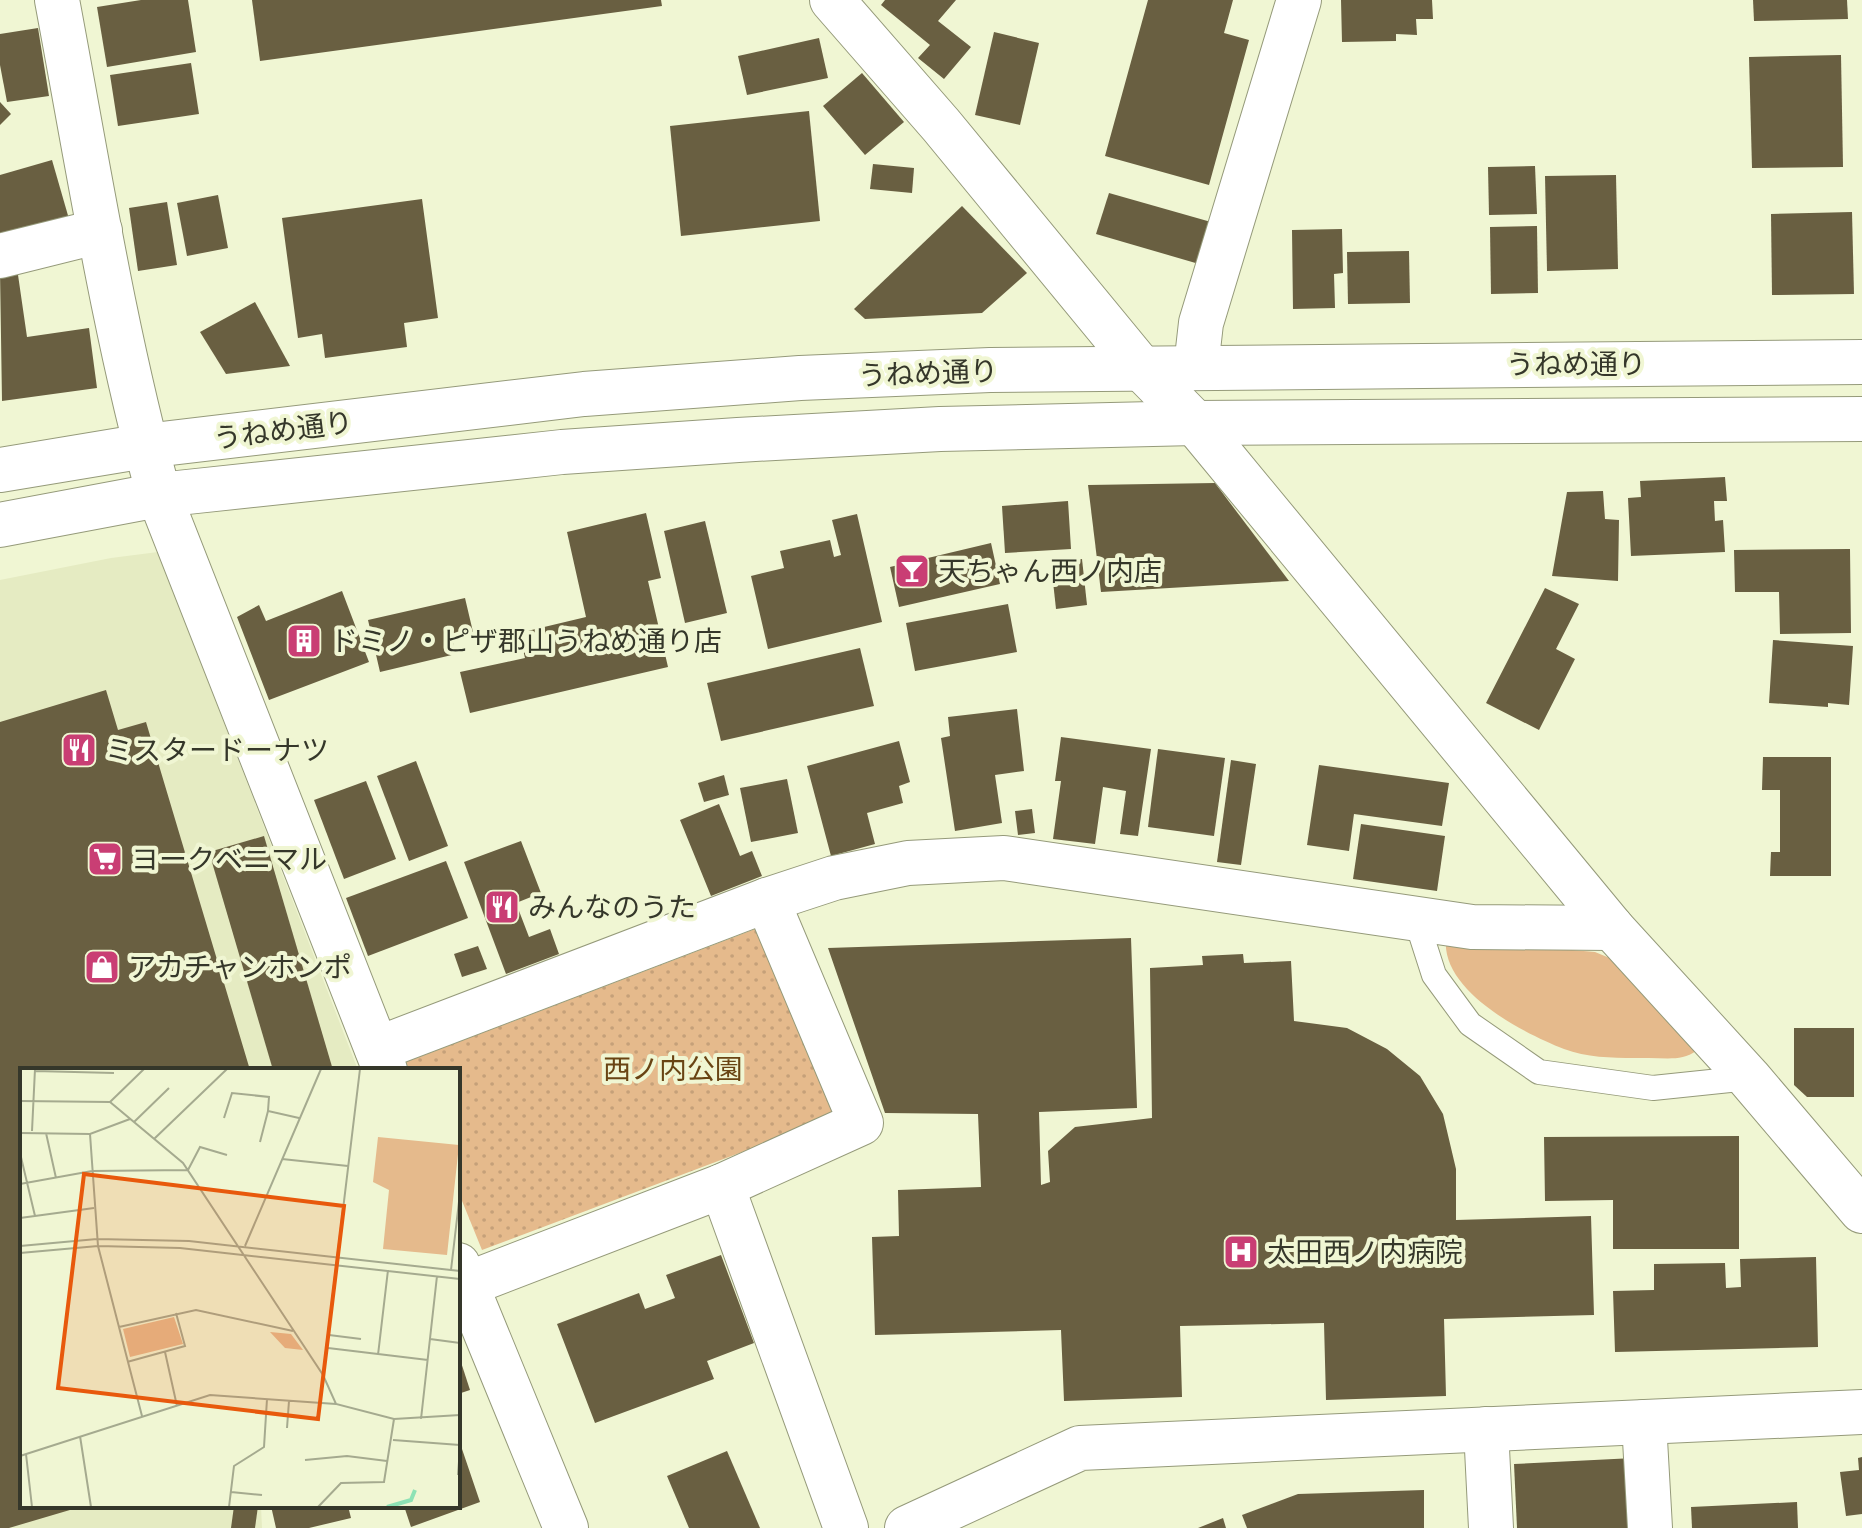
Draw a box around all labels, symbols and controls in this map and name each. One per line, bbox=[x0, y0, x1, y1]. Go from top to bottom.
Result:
street label: うねめ通り bbox=[1506, 348, 1646, 381]
street label: うねめ通り bbox=[857, 355, 999, 392]
street label: うねめ通り bbox=[212, 406, 355, 455]
bar icon: 天ちゃん西ノ内店 bbox=[893, 552, 931, 590]
place label: 天ちゃん西ノ内店 bbox=[938, 555, 1162, 588]
building icon: ドミノ・ピザ郡山うねめ通り店 bbox=[285, 622, 323, 660]
place label: ドミノ・ピザ郡山うねめ通り店 bbox=[330, 625, 722, 658]
restaurant icon: ミスタードーナツ bbox=[60, 731, 98, 769]
place label: ミスタードーナツ bbox=[105, 734, 329, 767]
supermarket icon: ヨークベニマル bbox=[86, 840, 124, 878]
place label: ヨークベニマル bbox=[131, 843, 327, 876]
restaurant icon: みんなのうた bbox=[483, 888, 521, 926]
place label: みんなのうた bbox=[528, 891, 696, 924]
shop icon: アカチャンホンポ bbox=[83, 948, 121, 986]
place label: アカチャンホンポ bbox=[128, 951, 352, 984]
park label: 西ノ内公園 bbox=[603, 1053, 743, 1086]
inset map bbox=[20, 1068, 460, 1508]
hospital icon: 太田西ノ内病院 bbox=[1222, 1233, 1260, 1271]
place label: 太田西ノ内病院 bbox=[1267, 1236, 1463, 1269]

